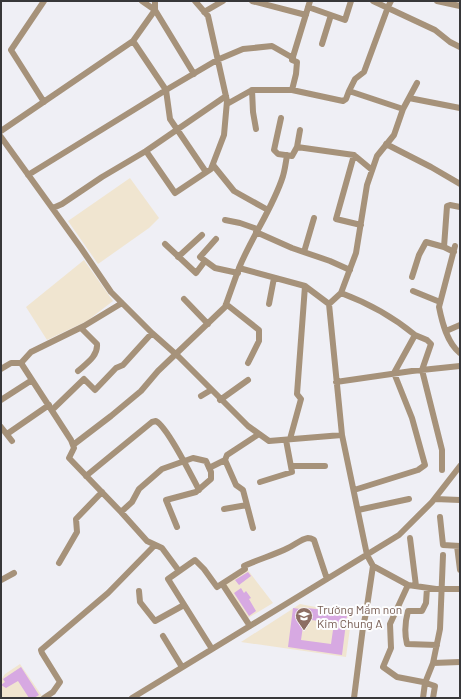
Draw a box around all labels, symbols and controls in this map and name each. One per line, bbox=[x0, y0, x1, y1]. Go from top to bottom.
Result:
place label: Trường Mầm non Kim Chung A bbox=[317, 602, 402, 630]
school or university icon: Trường Mầm non Kim Chung A bbox=[294, 606, 314, 631]

